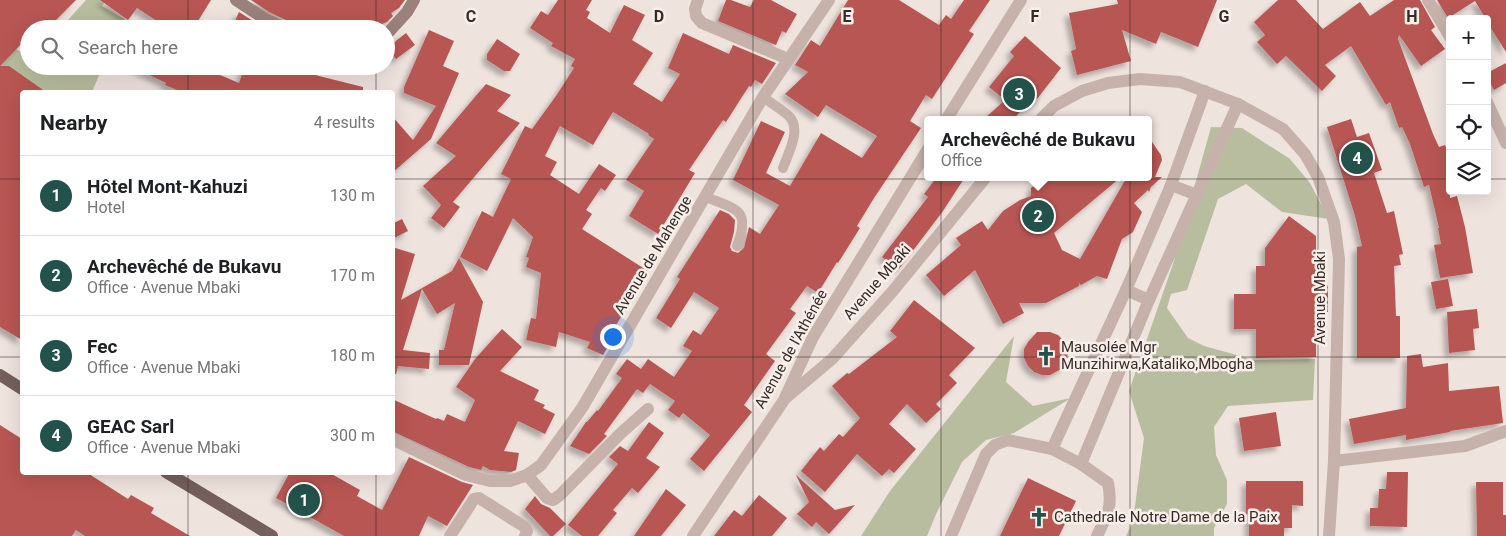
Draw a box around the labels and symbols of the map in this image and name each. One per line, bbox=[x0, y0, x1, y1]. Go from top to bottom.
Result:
text: C bbox=[466, 7, 476, 26]
text: D bbox=[654, 7, 664, 26]
text: E bbox=[843, 7, 852, 26]
text: F bbox=[1031, 7, 1040, 26]
text: G bbox=[1219, 7, 1230, 26]
text: H bbox=[1406, 7, 1418, 26]
pin: 3 bbox=[1003, 75, 1035, 113]
pin: 4 bbox=[1341, 139, 1373, 177]
street label: Avenue de Mahenge bbox=[611, 192, 696, 318]
pin: 2 bbox=[1022, 197, 1054, 235]
street label: Avenue Mbaki bbox=[839, 241, 915, 323]
street label: Avenue Mbaki bbox=[1311, 251, 1329, 345]
street label: Avenue de l'Athénée bbox=[751, 286, 831, 412]
your location bbox=[600, 324, 626, 350]
place label: Mausolée Mgr Munzihirwa,Kataliko,Mbogha bbox=[1061, 338, 1253, 373]
church icon: Mausolée Mgr Munzihirwa,Kataliko,Mbogha bbox=[1035, 345, 1057, 367]
pin: 1 bbox=[288, 481, 320, 519]
church icon: Cathedrale Notre Dame de la Paix bbox=[1028, 506, 1050, 528]
place label: Cathedrale Notre Dame de la Paix bbox=[1054, 508, 1278, 526]

